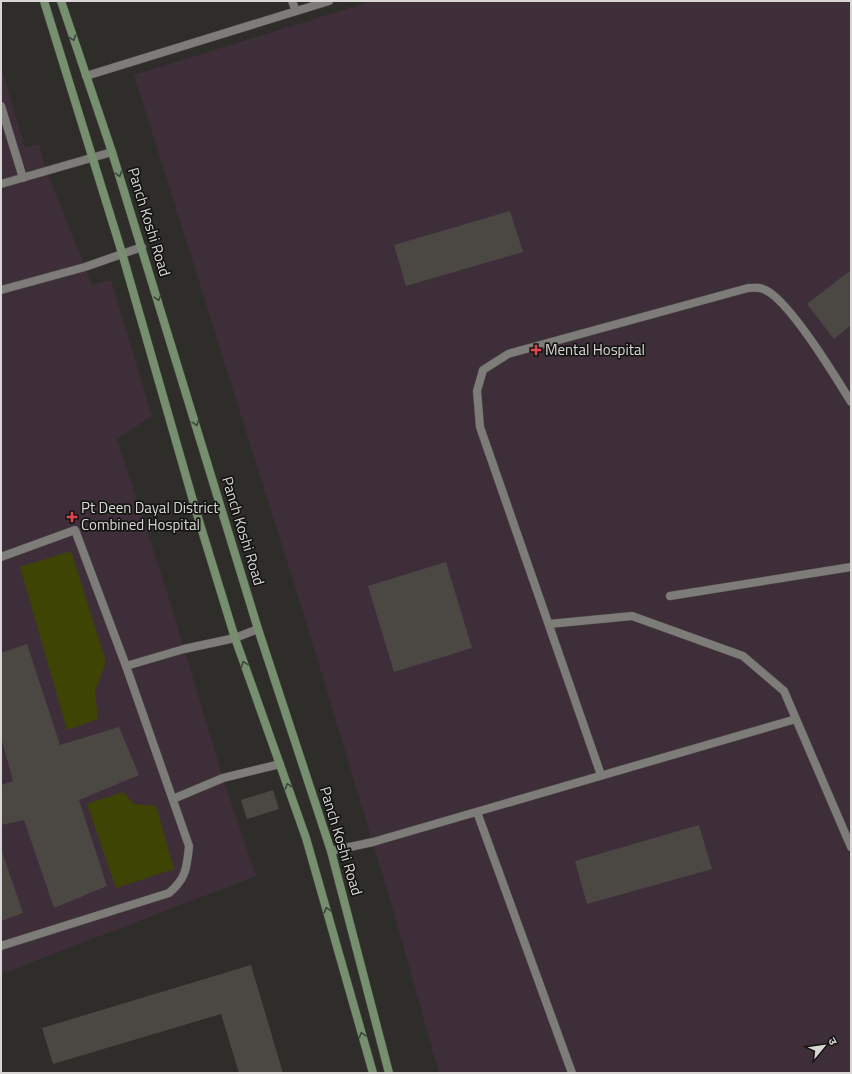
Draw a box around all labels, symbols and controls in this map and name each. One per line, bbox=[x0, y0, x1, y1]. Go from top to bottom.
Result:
one-way arrow bbox=[69, 34, 77, 41]
street label: Panch Koshi Road bbox=[122, 165, 177, 279]
one-way arrow bbox=[115, 171, 123, 178]
one-way arrow bbox=[153, 295, 162, 302]
place label: Mental Hospital bbox=[545, 338, 645, 361]
marker: Mental Hospital bbox=[530, 344, 542, 356]
one-way arrow bbox=[191, 419, 200, 426]
street label: Panch Koshi Road bbox=[216, 474, 271, 588]
place label: Pt Deen Dayal District Combined Hospital bbox=[81, 496, 219, 536]
marker: Pt Deen Dayal District Combined Hospital bbox=[66, 511, 78, 523]
one-way arrow bbox=[241, 661, 249, 668]
one-way arrow bbox=[284, 783, 293, 790]
street label: Panch Koshi Road bbox=[314, 784, 369, 898]
one-way arrow bbox=[323, 907, 332, 914]
north arrow bbox=[804, 1026, 844, 1066]
one-way arrow bbox=[358, 1032, 367, 1039]
text: उ bbox=[824, 1034, 842, 1048]

